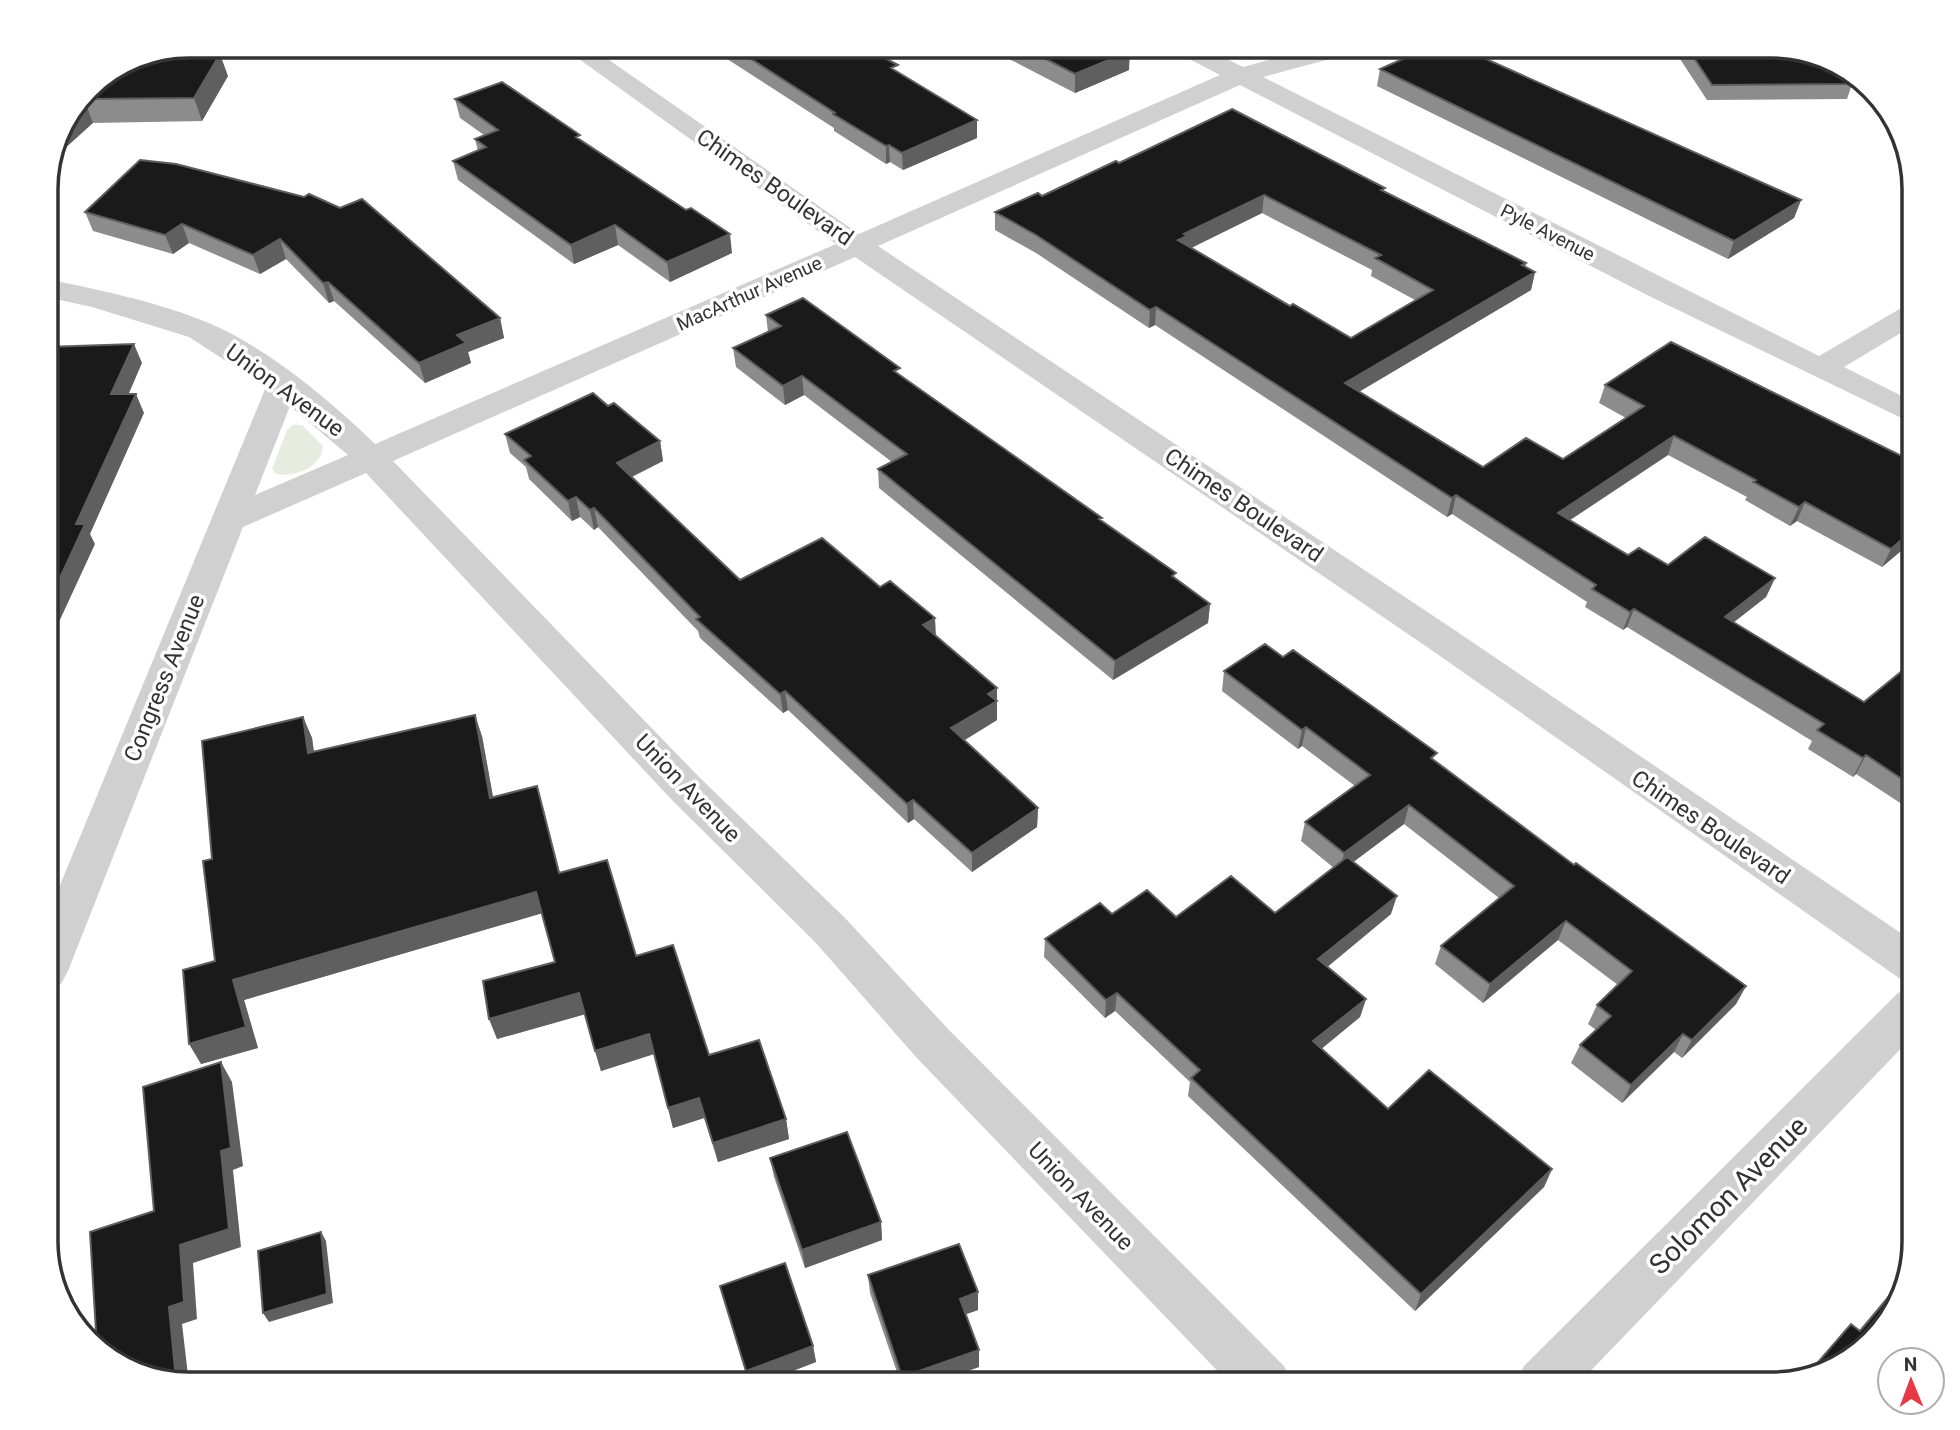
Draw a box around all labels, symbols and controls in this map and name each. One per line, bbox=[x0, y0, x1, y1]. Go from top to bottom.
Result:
street label: Chimes Boulevard bbox=[691, 123, 858, 252]
street label: Pyle Avenue bbox=[1497, 199, 1599, 266]
street label: MacArthur Avenue bbox=[673, 251, 825, 336]
street label: Union Avenue bbox=[220, 338, 349, 442]
street label: Chimes Boulevard bbox=[1159, 443, 1328, 568]
street label: Congress Avenue bbox=[119, 591, 210, 766]
street label: Union Avenue bbox=[629, 729, 746, 848]
street label: Chimes Boulevard bbox=[1626, 765, 1795, 890]
street label: Solomon Avenue bbox=[1642, 1109, 1814, 1281]
street label: Union Avenue bbox=[1022, 1137, 1139, 1256]
north arrow bbox=[1876, 1346, 1946, 1416]
text: N bbox=[1904, 1353, 1918, 1376]

